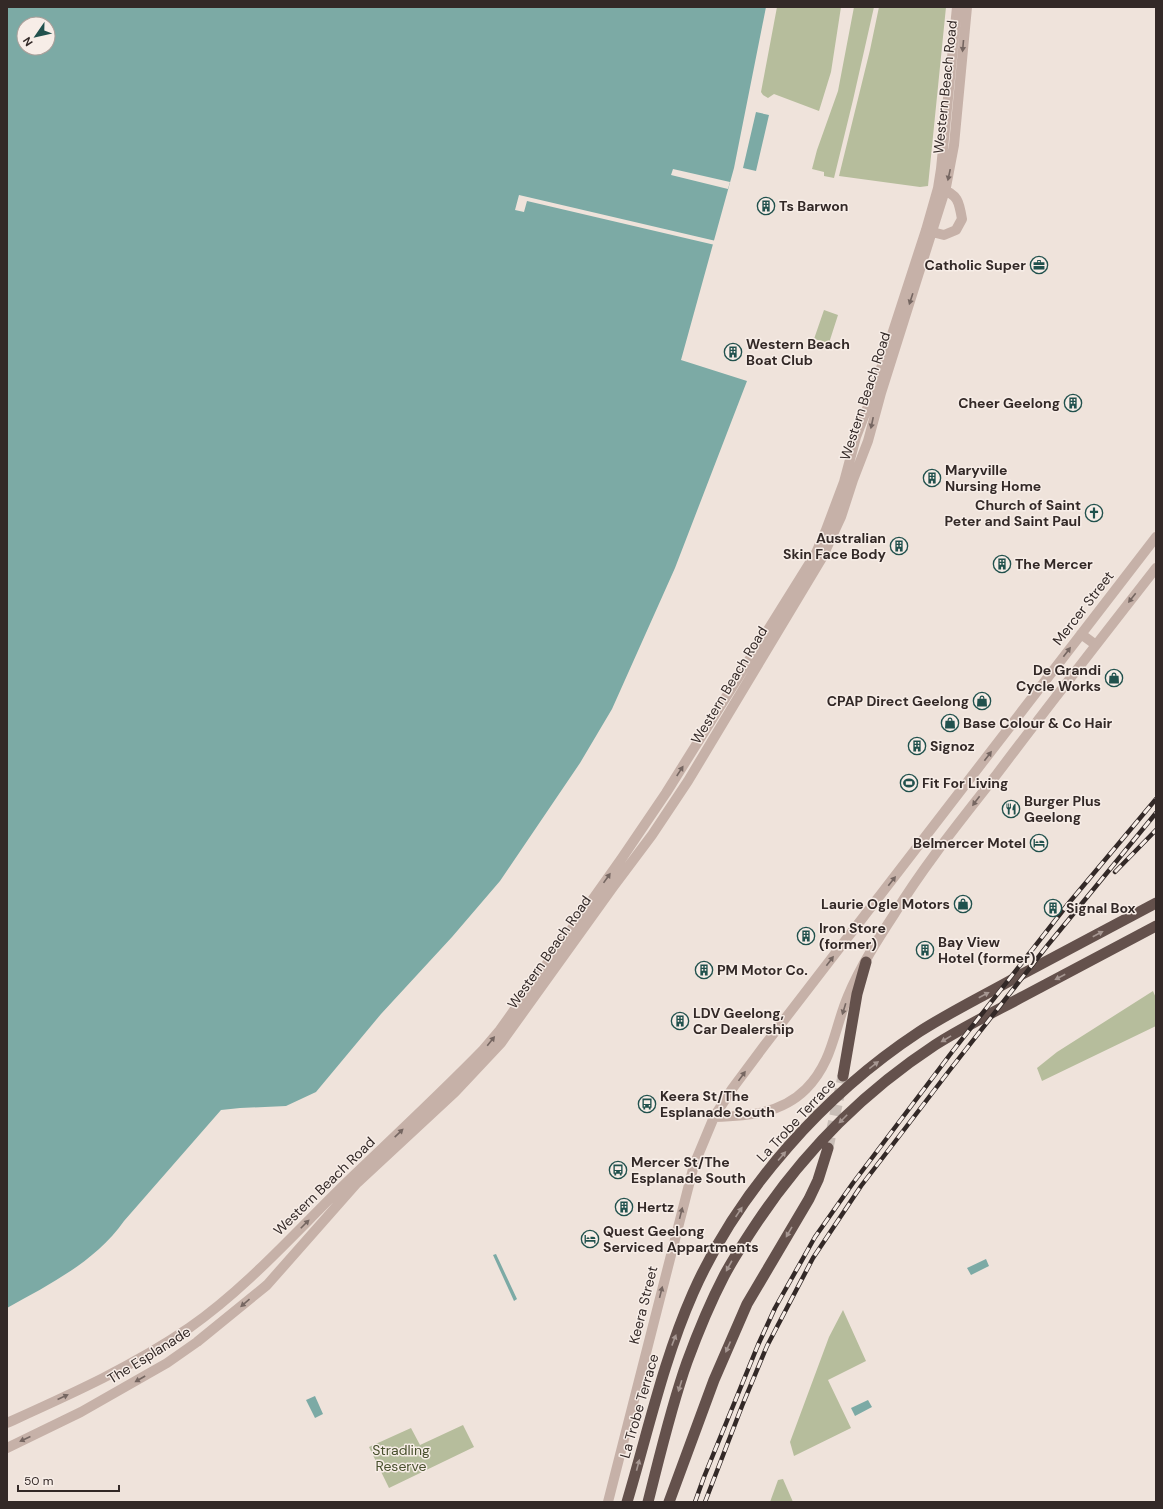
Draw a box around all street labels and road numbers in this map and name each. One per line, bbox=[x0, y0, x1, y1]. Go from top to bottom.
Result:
street label: Western Beach Road bbox=[929, 19, 961, 155]
street label: Western Beach Road bbox=[836, 329, 894, 463]
street label: Mercer Street bbox=[1048, 567, 1118, 649]
street label: Western Beach Road bbox=[687, 623, 771, 747]
street label: Western Beach Road bbox=[503, 892, 595, 1012]
street label: La Trobe Terrace bbox=[753, 1074, 839, 1166]
street label: Western Beach Road bbox=[270, 1133, 378, 1239]
street label: Keera Street bbox=[625, 1264, 661, 1346]
street label: The Esplanade bbox=[104, 1322, 194, 1388]
street label: La Trobe Terrace bbox=[615, 1352, 663, 1460]

